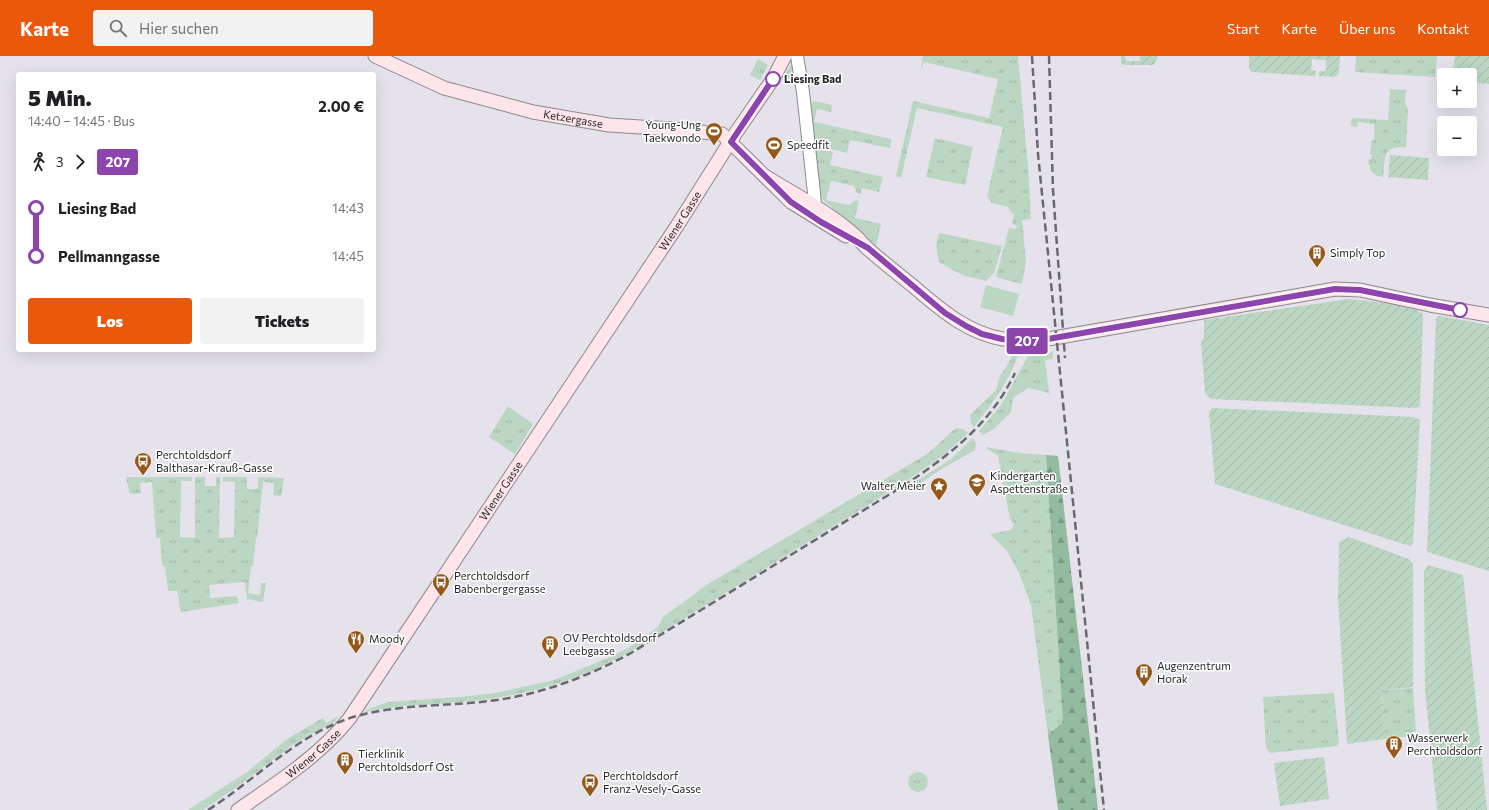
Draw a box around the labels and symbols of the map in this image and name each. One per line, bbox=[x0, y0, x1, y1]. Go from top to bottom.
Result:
marker: Liesing Bad bbox=[765, 71, 781, 87]
place label: Liesing Bad bbox=[784, 72, 841, 85]
street label: Ketzergasse bbox=[542, 107, 604, 130]
place label: Young-Ung Taekwondo bbox=[643, 118, 701, 144]
sports icon: Young-Ung Taekwondo bbox=[704, 121, 724, 146]
sports icon: Speedfit bbox=[764, 135, 784, 160]
place label: Speedfit bbox=[787, 138, 830, 151]
street label: Wiener Gasse bbox=[656, 188, 703, 253]
building icon: Simply Top bbox=[1307, 243, 1327, 268]
place label: Simply Top bbox=[1330, 246, 1385, 259]
unlabelled marker bbox=[1452, 302, 1468, 318]
line badge: 207 bbox=[1004, 328, 1050, 354]
place label: Perchtoldsdorf Balthasar-Krauß-Gasse bbox=[156, 448, 273, 474]
bus stop icon: Perchtoldsdorf Balthasar-Krauß-Gasse bbox=[133, 451, 153, 476]
street label: Wiener Gasse bbox=[476, 458, 525, 523]
place label: Kindergarten Aspettenstraße bbox=[990, 469, 1068, 495]
school or university icon: Kindergarten Aspettenstraße bbox=[967, 472, 987, 497]
place icon: Walter Meier bbox=[929, 476, 949, 501]
place label: Walter Meier bbox=[861, 479, 927, 492]
place label: Perchtoldsdorf Babenbergergasse bbox=[454, 569, 546, 595]
bus stop icon: Perchtoldsdorf Babenbergergasse bbox=[431, 572, 451, 597]
restaurant icon: Moody bbox=[346, 629, 366, 654]
place label: OV Perchtoldsdorf Leebgasse bbox=[563, 631, 657, 657]
place label: Moody bbox=[369, 632, 405, 645]
building icon: OV Perchtoldsdorf Leebgasse bbox=[540, 634, 560, 659]
place label: Augenzentrum Horak bbox=[1157, 659, 1231, 685]
building icon: Augenzentrum Horak bbox=[1134, 662, 1154, 687]
street label: Wiener Gasse bbox=[283, 726, 343, 780]
place label: Wasserwerk Perchtoldsdorf bbox=[1407, 731, 1483, 757]
building icon: Wasserwerk Perchtoldsdorf bbox=[1384, 734, 1404, 759]
place label: Tierklinik Perchtoldsdorf Ost bbox=[358, 747, 454, 773]
building icon: Tierklinik Perchtoldsdorf Ost bbox=[335, 750, 355, 775]
place label: Perchtoldsdorf Franz-Vesely-Gasse bbox=[603, 769, 701, 795]
bus stop icon: Perchtoldsdorf Franz-Vesely-Gasse bbox=[580, 772, 600, 797]

